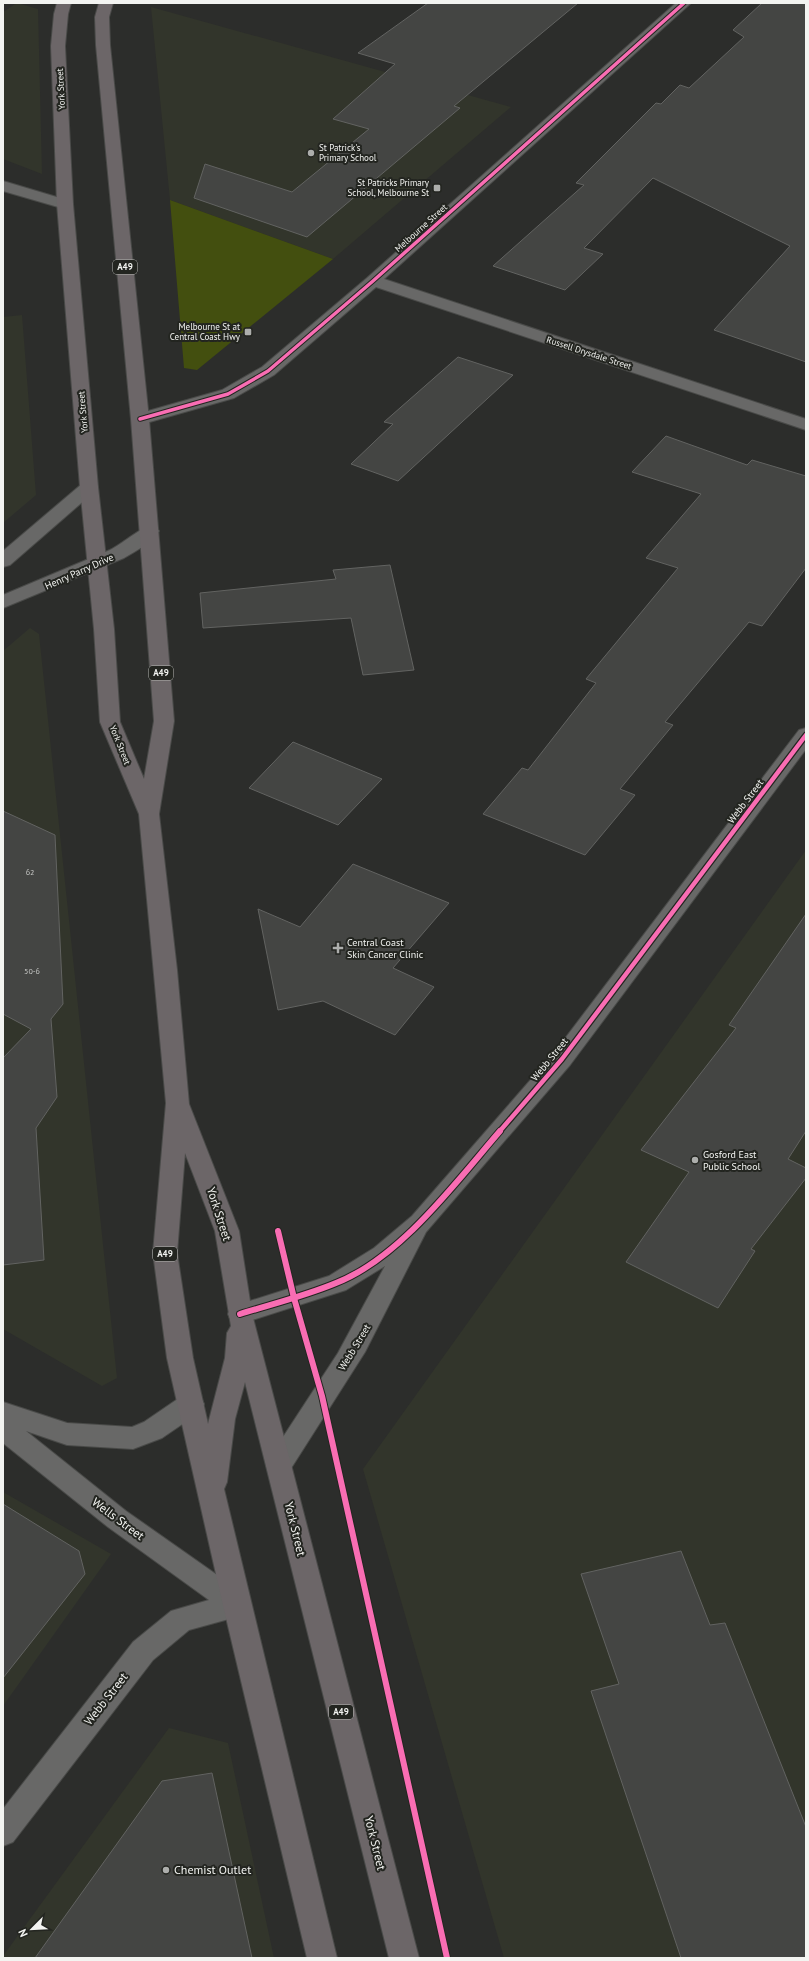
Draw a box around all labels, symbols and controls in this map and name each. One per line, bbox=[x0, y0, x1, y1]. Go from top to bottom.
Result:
street label: York Street bbox=[54, 68, 67, 110]
place label: St Patrick's Primary School bbox=[319, 142, 377, 163]
marker: St Patrick's Primary School bbox=[306, 148, 316, 158]
place label: St Patricks Primary School, Melbourne St bbox=[348, 177, 430, 198]
marker: St Patricks Primary School, Melbourne St bbox=[432, 183, 442, 193]
street label: Melbourne Street bbox=[392, 201, 449, 254]
road number: A49 bbox=[113, 260, 137, 274]
place label: Melbourne St at Central Coast Hwy bbox=[170, 321, 241, 342]
marker: Melbourne St at Central Coast Hwy bbox=[243, 327, 253, 337]
street label: Russell Drysdale Street bbox=[545, 334, 633, 371]
street label: York Street bbox=[75, 391, 90, 433]
street label: Henry Parry Drive bbox=[43, 550, 116, 592]
road number: A49 bbox=[149, 666, 173, 680]
street label: York Street bbox=[108, 723, 133, 766]
street label: Webb Street bbox=[725, 776, 767, 826]
house number: 62 bbox=[26, 867, 34, 877]
place label: Central Coast Skin Cancer Clinic bbox=[347, 936, 424, 961]
marker: Central Coast Skin Cancer Clinic bbox=[332, 942, 344, 954]
house number: 50-6 bbox=[24, 966, 40, 976]
street label: Webb Street bbox=[528, 1035, 571, 1084]
place label: Gosford East Public School bbox=[703, 1148, 761, 1173]
marker: Gosford East Public School bbox=[690, 1155, 700, 1165]
street label: York Street bbox=[204, 1185, 235, 1243]
road number: A49 bbox=[153, 1247, 177, 1261]
street label: Webb Street bbox=[335, 1321, 374, 1373]
street label: Wells Street bbox=[89, 1494, 147, 1543]
street label: York Street bbox=[282, 1500, 309, 1558]
street label: Webb Street bbox=[81, 1670, 131, 1728]
road number: A49 bbox=[329, 1705, 353, 1719]
street label: York Street bbox=[362, 1814, 389, 1872]
place label: Chemist Outlet bbox=[174, 1862, 251, 1877]
marker: Chemist Outlet bbox=[161, 1865, 171, 1875]
north arrow bbox=[12, 1909, 52, 1949]
text: N bbox=[15, 1927, 31, 1939]

